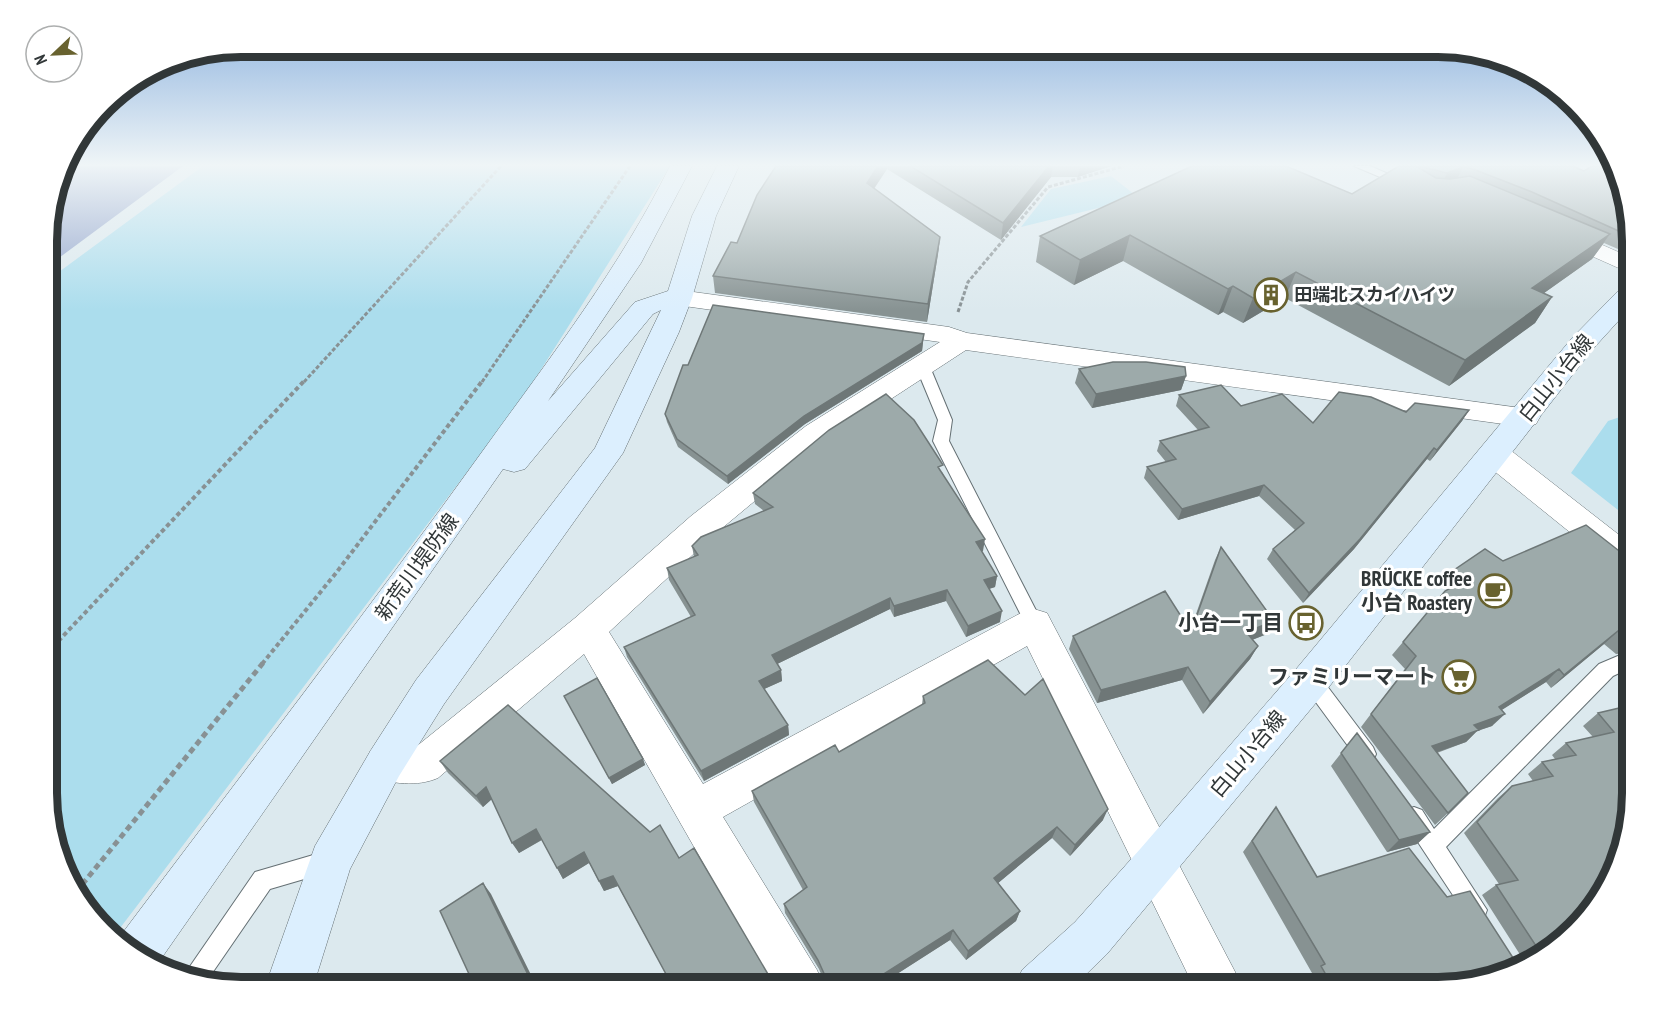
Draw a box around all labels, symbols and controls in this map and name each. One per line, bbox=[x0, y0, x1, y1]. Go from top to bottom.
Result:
north arrow bbox=[24, 24, 84, 84]
text: N bbox=[29, 52, 51, 68]
building icon: 田端北スカイハイツ bbox=[1253, 277, 1289, 313]
place label: 田端北スカイハイツ bbox=[1294, 283, 1455, 306]
street label: 白山小台線 bbox=[1512, 328, 1599, 427]
street label: 新荒川堤防線 bbox=[369, 508, 465, 626]
place label: BRÜCKE coffee 小台 Roastery bbox=[1361, 565, 1473, 616]
cafe icon: BRÜCKE coffee 小台 Roastery bbox=[1477, 573, 1513, 609]
bus stop icon: 小台一丁目 bbox=[1288, 605, 1324, 641]
place label: 小台一丁目 bbox=[1178, 609, 1283, 636]
supermarket icon: ファミリーマート bbox=[1441, 659, 1477, 695]
place label: ファミリーマート bbox=[1268, 663, 1436, 690]
street label: 白山小台線 bbox=[1204, 705, 1292, 803]

